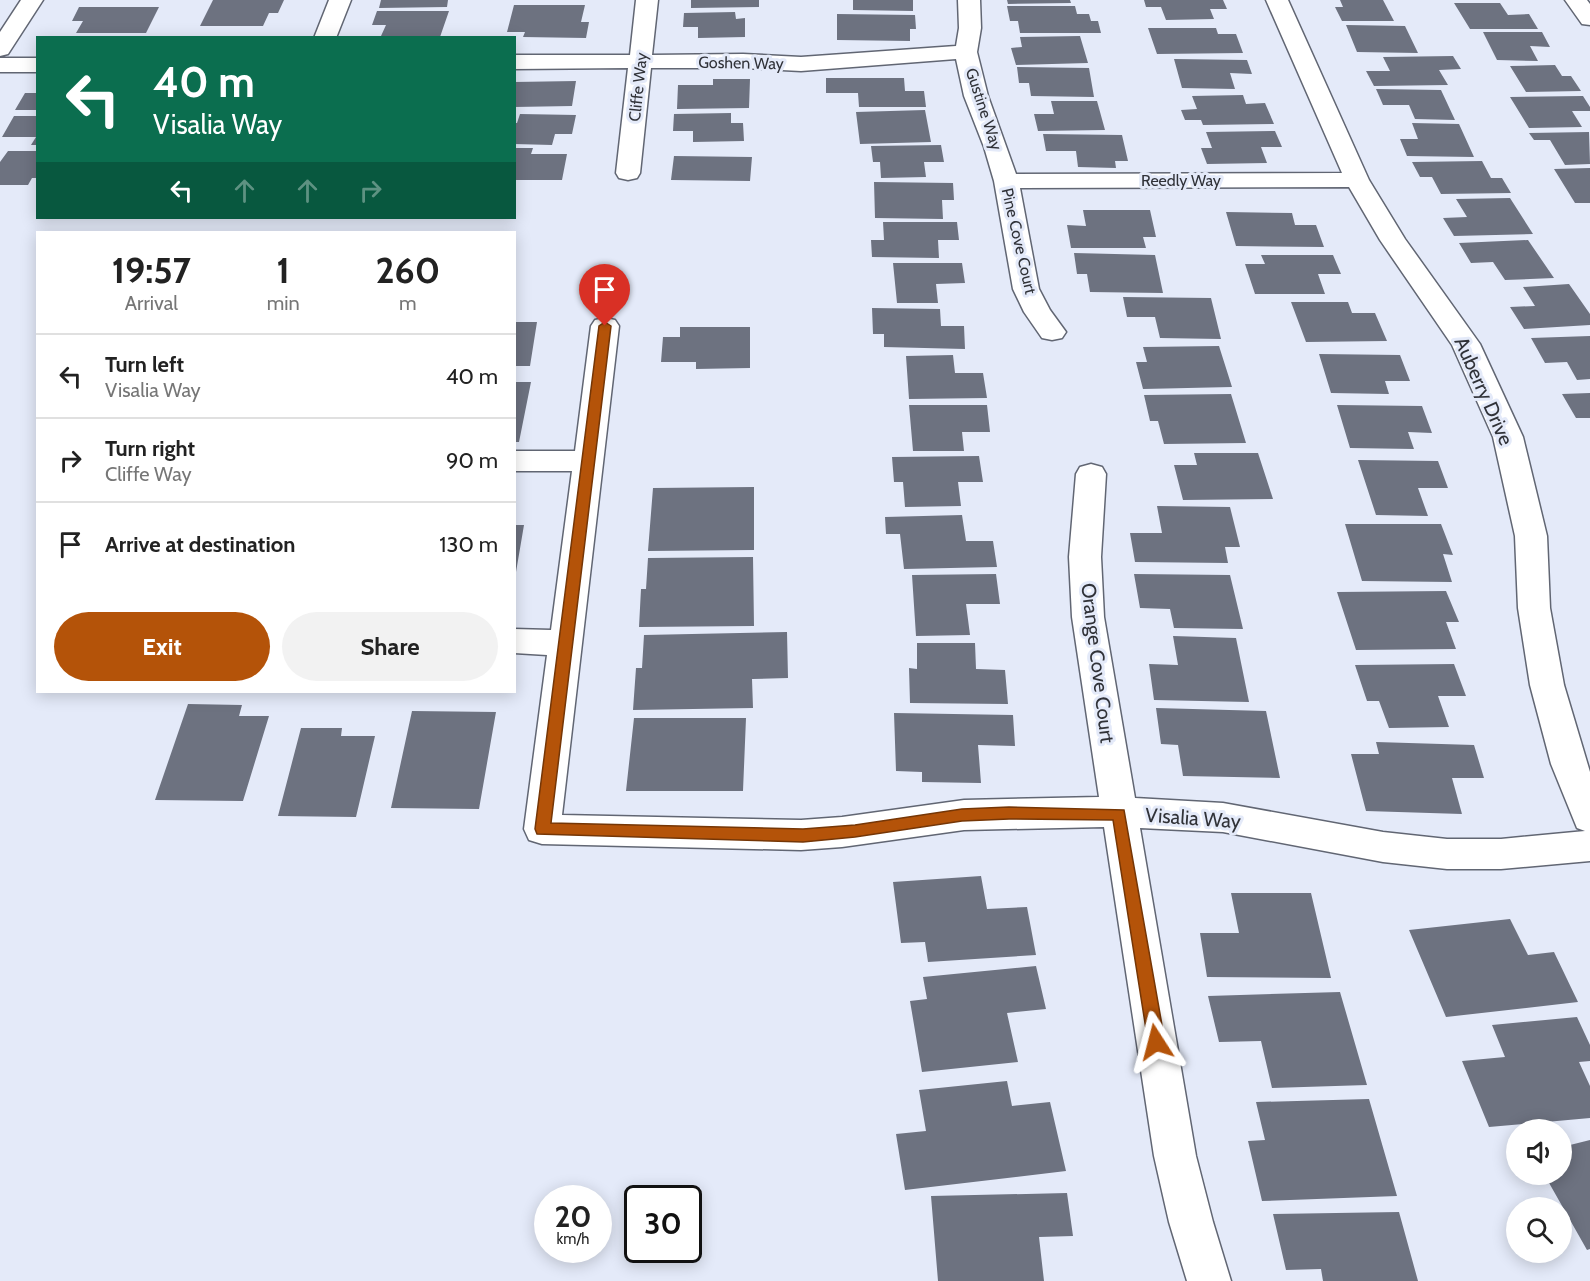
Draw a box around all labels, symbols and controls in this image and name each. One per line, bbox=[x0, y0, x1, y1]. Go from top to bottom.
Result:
street label: Cliffe Way bbox=[625, 52, 651, 122]
street label: Goshen Way bbox=[698, 53, 784, 73]
text: 40 m bbox=[153, 56, 255, 108]
icon: left bbox=[54, 60, 132, 138]
street label: Gustine Way bbox=[962, 66, 1006, 152]
text: Visalia Way bbox=[153, 108, 282, 141]
street label: Reedly Way bbox=[1141, 171, 1221, 190]
icon: left bbox=[165, 174, 198, 207]
icon: ahead bbox=[228, 174, 261, 207]
icon: ahead bbox=[291, 174, 324, 207]
icon: right bbox=[354, 174, 387, 207]
street label: Pine Cove Court bbox=[998, 186, 1041, 296]
text: 19:57 bbox=[112, 248, 191, 292]
text: 1 bbox=[277, 248, 290, 292]
text: 260 bbox=[376, 248, 440, 292]
pin bbox=[579, 264, 630, 326]
icon: arrive bbox=[588, 273, 621, 306]
text: Arrival bbox=[125, 291, 178, 315]
text: min bbox=[267, 291, 300, 315]
text: m bbox=[399, 291, 417, 315]
street label: Auberry Drive bbox=[1449, 333, 1519, 449]
text: Turn left bbox=[105, 351, 184, 378]
icon: left bbox=[54, 360, 87, 393]
text: 40 m bbox=[446, 363, 498, 390]
text: Visalia Way bbox=[105, 378, 201, 402]
text: Turn right bbox=[105, 435, 195, 462]
icon: right bbox=[54, 444, 87, 477]
text: 90 m bbox=[446, 447, 498, 474]
text: Cliffe Way bbox=[105, 462, 191, 486]
icon: arrive bbox=[54, 528, 87, 561]
text: Arrive at destination bbox=[105, 531, 295, 558]
text: 130 m bbox=[439, 531, 498, 558]
street label: Orange Cove Court bbox=[1076, 582, 1120, 744]
button: Exit bbox=[54, 612, 270, 681]
button: Share bbox=[282, 612, 498, 681]
street label: Visalia Way bbox=[1144, 803, 1242, 833]
position arrow bbox=[1124, 1010, 1188, 1074]
map controls bbox=[1506, 1119, 1572, 1263]
button: sound bbox=[1506, 1119, 1572, 1185]
speed limit sign: 30 bbox=[624, 1185, 702, 1263]
button: search bbox=[1506, 1197, 1572, 1263]
text: 20 bbox=[554, 1198, 592, 1235]
text: km/h bbox=[557, 1230, 589, 1248]

